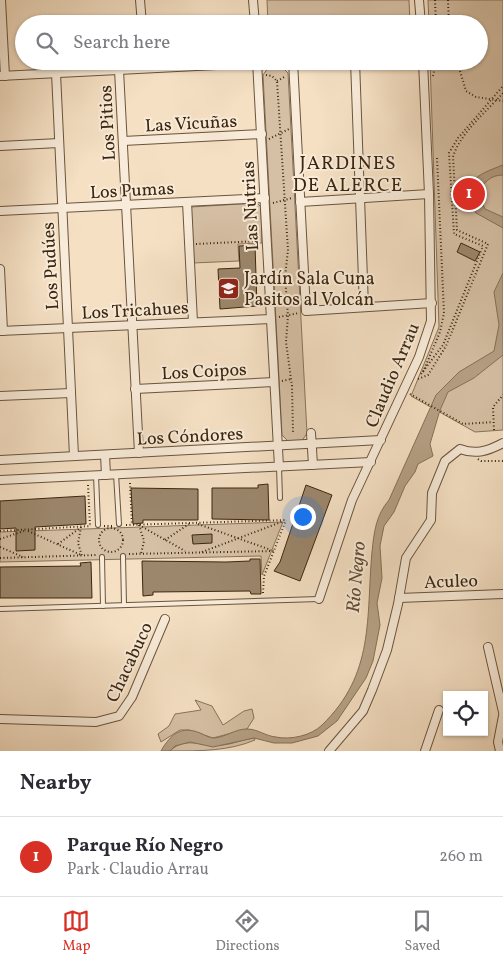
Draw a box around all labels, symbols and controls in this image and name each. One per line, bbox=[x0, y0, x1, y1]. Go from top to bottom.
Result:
search box bbox=[15, 15, 488, 70]
icon: search bbox=[33, 29, 61, 57]
text: Search here bbox=[73, 30, 170, 56]
street label: Los Pitios bbox=[94, 84, 123, 161]
street label: Las Vicuñas bbox=[144, 110, 238, 139]
district label: JARDINES DE ALERCE bbox=[293, 151, 403, 199]
street label: Las Nutrias bbox=[237, 160, 266, 251]
pin: 1 bbox=[453, 175, 485, 213]
street label: Los Pumas bbox=[89, 177, 175, 206]
street label: Los Pudúes bbox=[37, 221, 66, 311]
place label: Jardín Sala Cuna Pasitos al Volcán bbox=[244, 267, 375, 313]
school or university icon: Jardín Sala Cuna Pasitos al Volcán bbox=[216, 276, 240, 300]
street label: Los Tricahues bbox=[81, 296, 189, 327]
street label: Claudio Arrau bbox=[360, 319, 427, 432]
street label: Los Coipos bbox=[161, 358, 247, 387]
street label: Los Cóndores bbox=[136, 422, 244, 453]
your location bbox=[290, 504, 316, 530]
water label: Río Negro bbox=[341, 540, 373, 614]
street label: Aculeo bbox=[424, 569, 478, 596]
street label: Chacabuco bbox=[101, 618, 160, 707]
map controls bbox=[443, 691, 488, 736]
button: locate bbox=[443, 691, 488, 736]
text: Nearby bbox=[20, 769, 91, 798]
text: Parque Río Negro bbox=[67, 833, 223, 859]
text: 1 bbox=[33, 846, 39, 868]
text: 260 m bbox=[439, 846, 483, 868]
text: Park · Claudio Arrau bbox=[67, 859, 209, 881]
tab: Map bbox=[62, 907, 90, 956]
tab: Directions bbox=[215, 907, 280, 956]
tab: Saved bbox=[404, 907, 441, 956]

